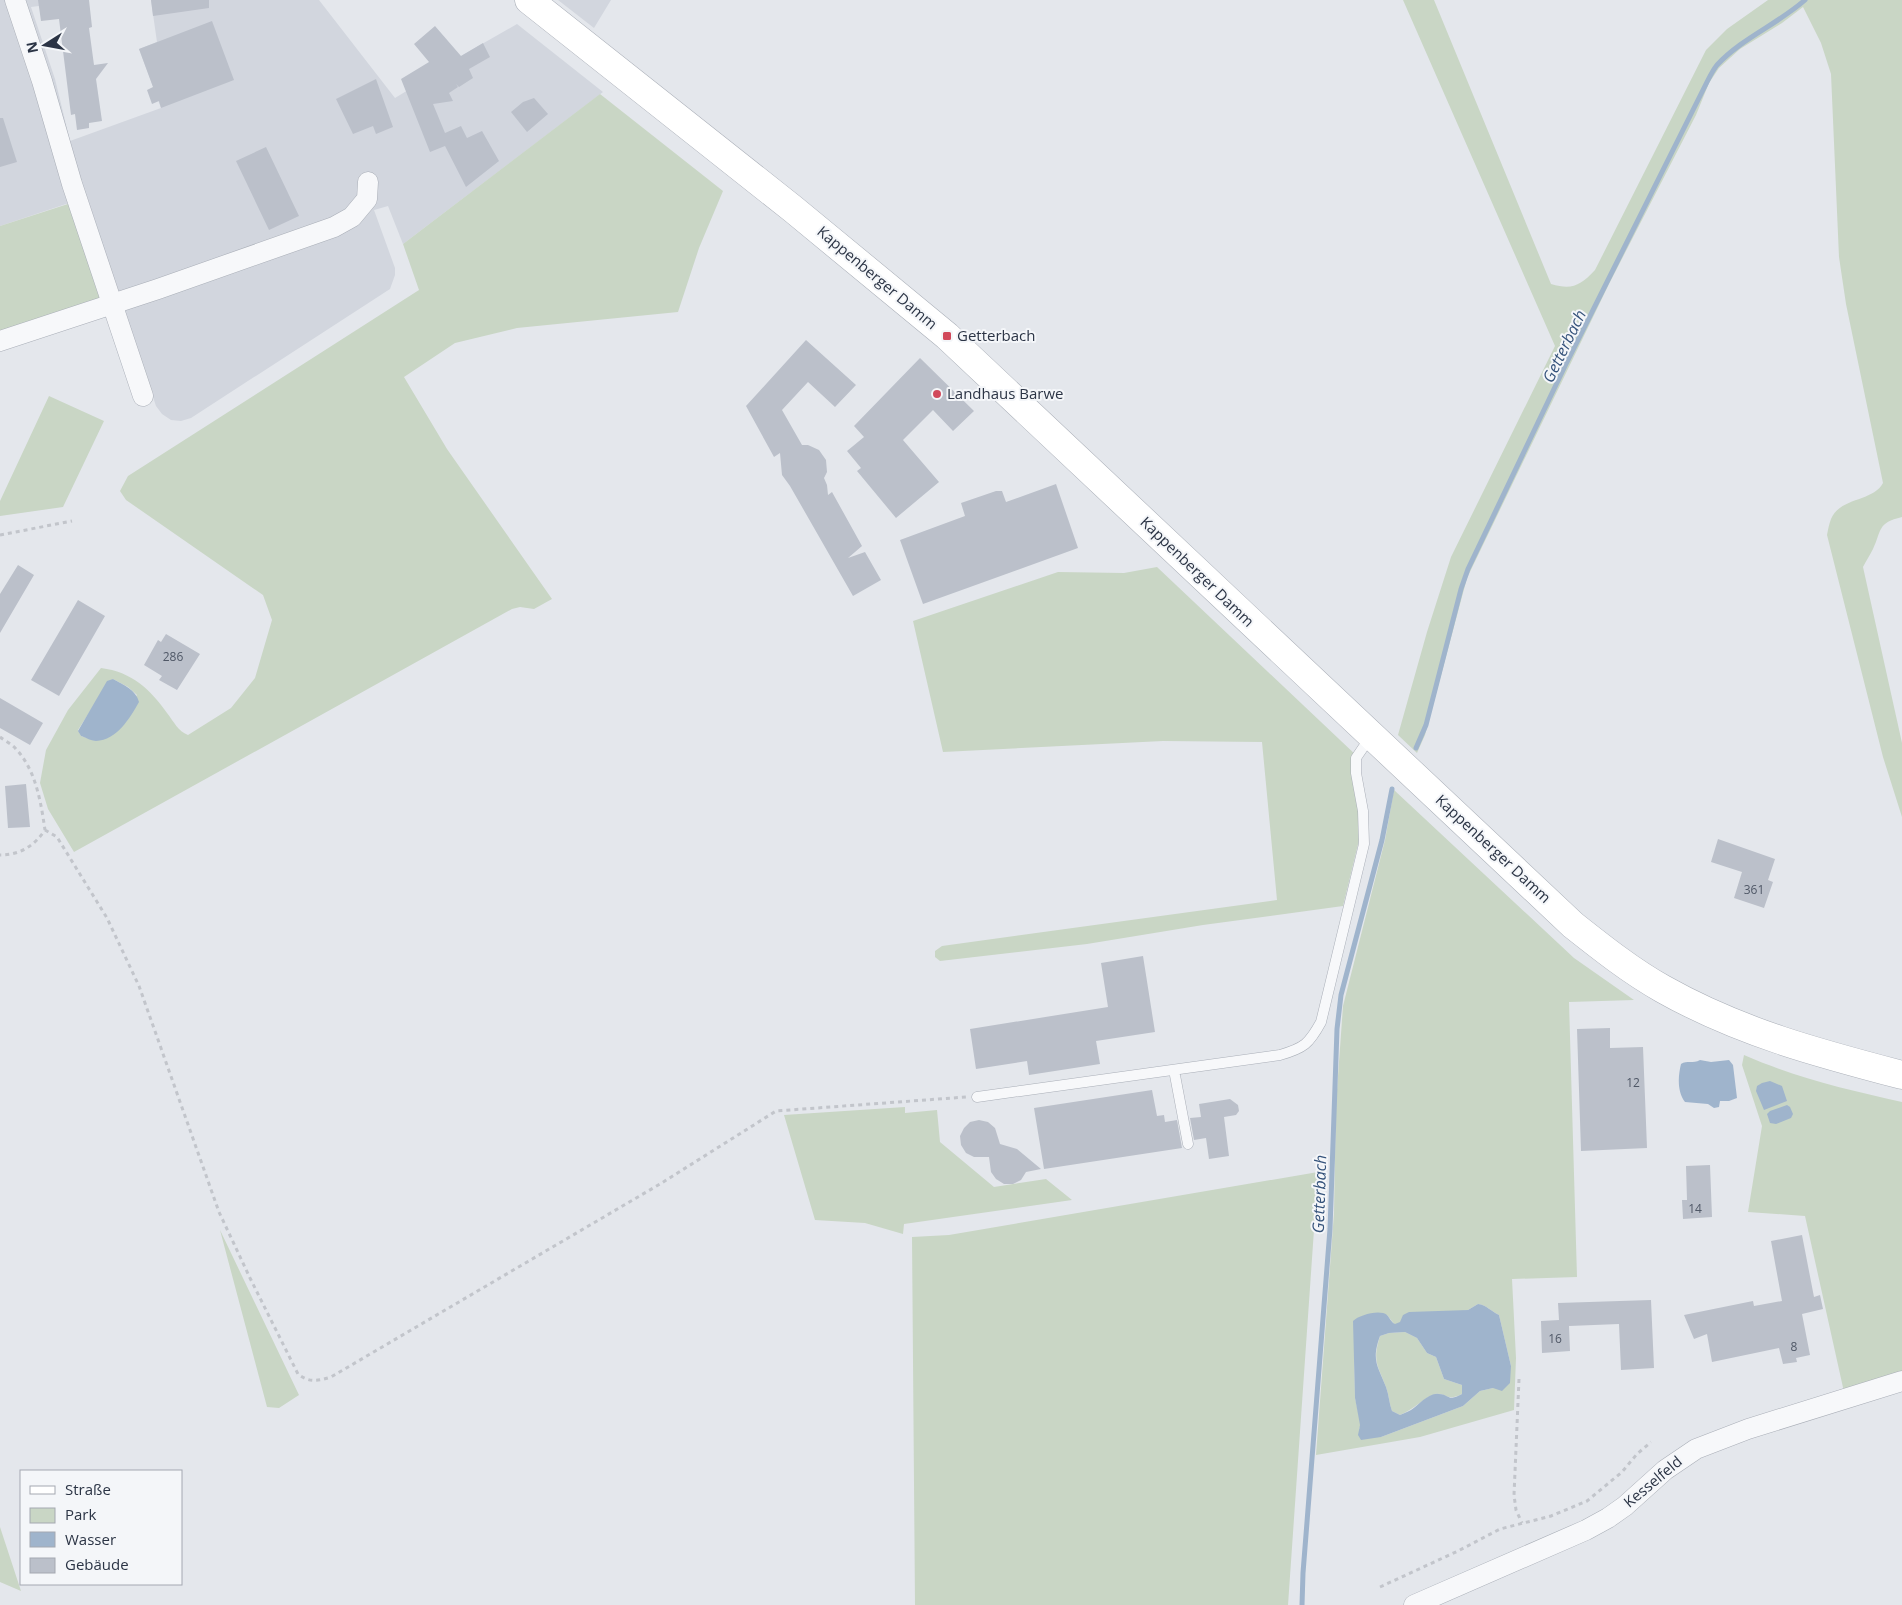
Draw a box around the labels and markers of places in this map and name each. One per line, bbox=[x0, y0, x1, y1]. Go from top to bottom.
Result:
place label: Getterbach bbox=[957, 325, 1035, 345]
marker: Getterbach bbox=[941, 330, 953, 342]
place label: Landhaus Barwe bbox=[947, 383, 1064, 403]
marker: Landhaus Barwe bbox=[931, 388, 943, 400]

